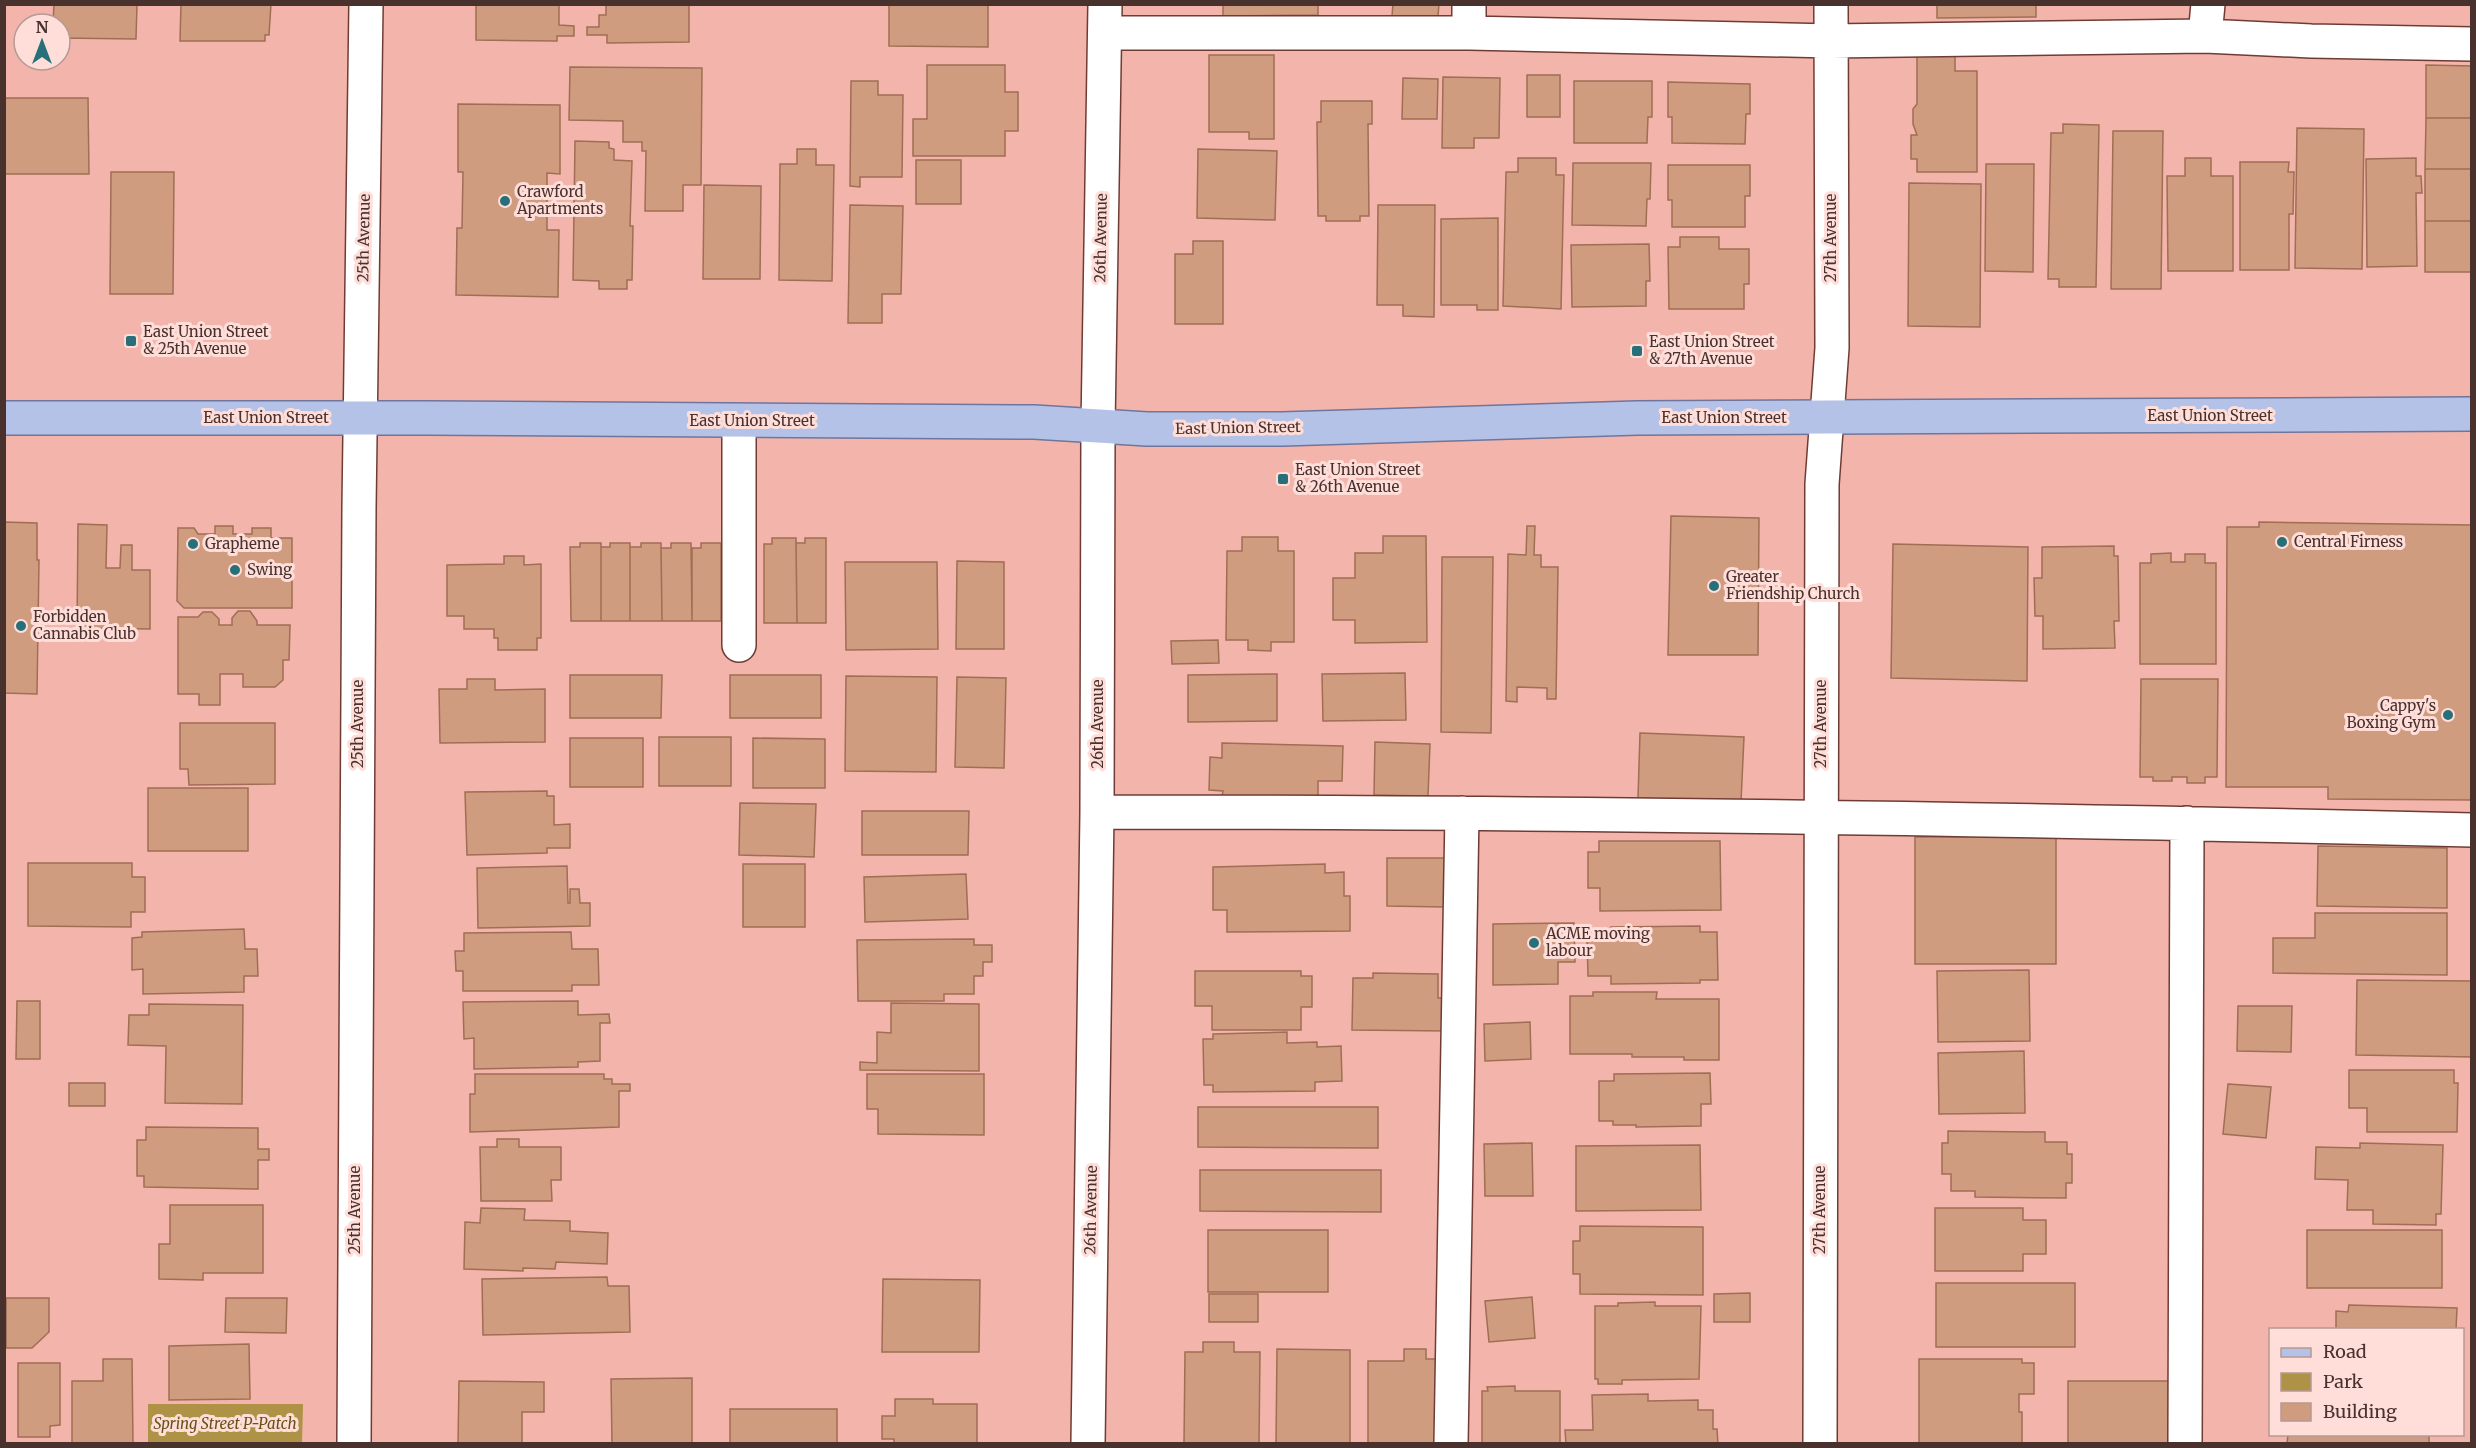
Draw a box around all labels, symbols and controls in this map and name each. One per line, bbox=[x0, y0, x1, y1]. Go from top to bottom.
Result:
north arrow bbox=[12, 12, 72, 72]
text: N bbox=[36, 17, 49, 37]
place label: Crawford Apartments bbox=[516, 182, 603, 218]
street label: 25th Avenue bbox=[353, 193, 374, 282]
street label: 26th Avenue bbox=[1090, 193, 1111, 283]
marker: Crawford Apartments bbox=[498, 194, 512, 208]
street label: 27th Avenue bbox=[1821, 194, 1840, 282]
place label: East Union Street & 25th Avenue bbox=[143, 322, 269, 358]
place label: East Union Street & 27th Avenue bbox=[1649, 332, 1775, 368]
marker: East Union Street & 25th Avenue bbox=[124, 334, 138, 348]
marker: East Union Street & 27th Avenue bbox=[1630, 344, 1644, 358]
street label: East Union Street bbox=[2147, 406, 2273, 425]
street label: East Union Street bbox=[203, 408, 329, 427]
street label: East Union Street bbox=[1661, 408, 1787, 427]
street label: East Union Street bbox=[689, 411, 815, 430]
street label: East Union Street bbox=[1175, 417, 1301, 438]
place label: East Union Street & 26th Avenue bbox=[1295, 460, 1421, 496]
marker: East Union Street & 26th Avenue bbox=[1276, 472, 1290, 486]
place label: Central Firness bbox=[2294, 532, 2403, 551]
place label: Grapheme bbox=[205, 534, 280, 553]
marker: Central Firness bbox=[2275, 535, 2289, 549]
marker: Grapheme bbox=[186, 537, 200, 551]
place label: Swing bbox=[247, 560, 292, 579]
marker: Swing bbox=[228, 563, 242, 577]
place label: Greater Friendship Church bbox=[1726, 567, 1860, 603]
marker: Greater Friendship Church bbox=[1707, 579, 1721, 593]
place label: Forbidden Cannabis Club bbox=[33, 607, 136, 643]
marker: Forbidden Cannabis Club bbox=[14, 619, 28, 633]
street label: 26th Avenue bbox=[1088, 679, 1107, 769]
street label: 25th Avenue bbox=[348, 680, 367, 768]
street label: 27th Avenue bbox=[1811, 680, 1830, 768]
place label: Cappy's Boxing Gym bbox=[2346, 696, 2436, 732]
marker: Cappy's Boxing Gym bbox=[2441, 708, 2455, 722]
place label: ACME moving labour bbox=[1545, 924, 1650, 960]
marker: ACME moving labour bbox=[1527, 936, 1541, 950]
street label: 26th Avenue bbox=[1080, 1165, 1101, 1255]
street label: 25th Avenue bbox=[345, 1166, 364, 1254]
street label: 27th Avenue bbox=[1810, 1166, 1829, 1254]
legend bbox=[2269, 1328, 2464, 1436]
text: Road bbox=[2323, 1340, 2367, 1363]
text: Park bbox=[2323, 1370, 2364, 1393]
text: Building bbox=[2323, 1400, 2397, 1423]
park label: Spring Street P-Patch bbox=[153, 1414, 297, 1433]

